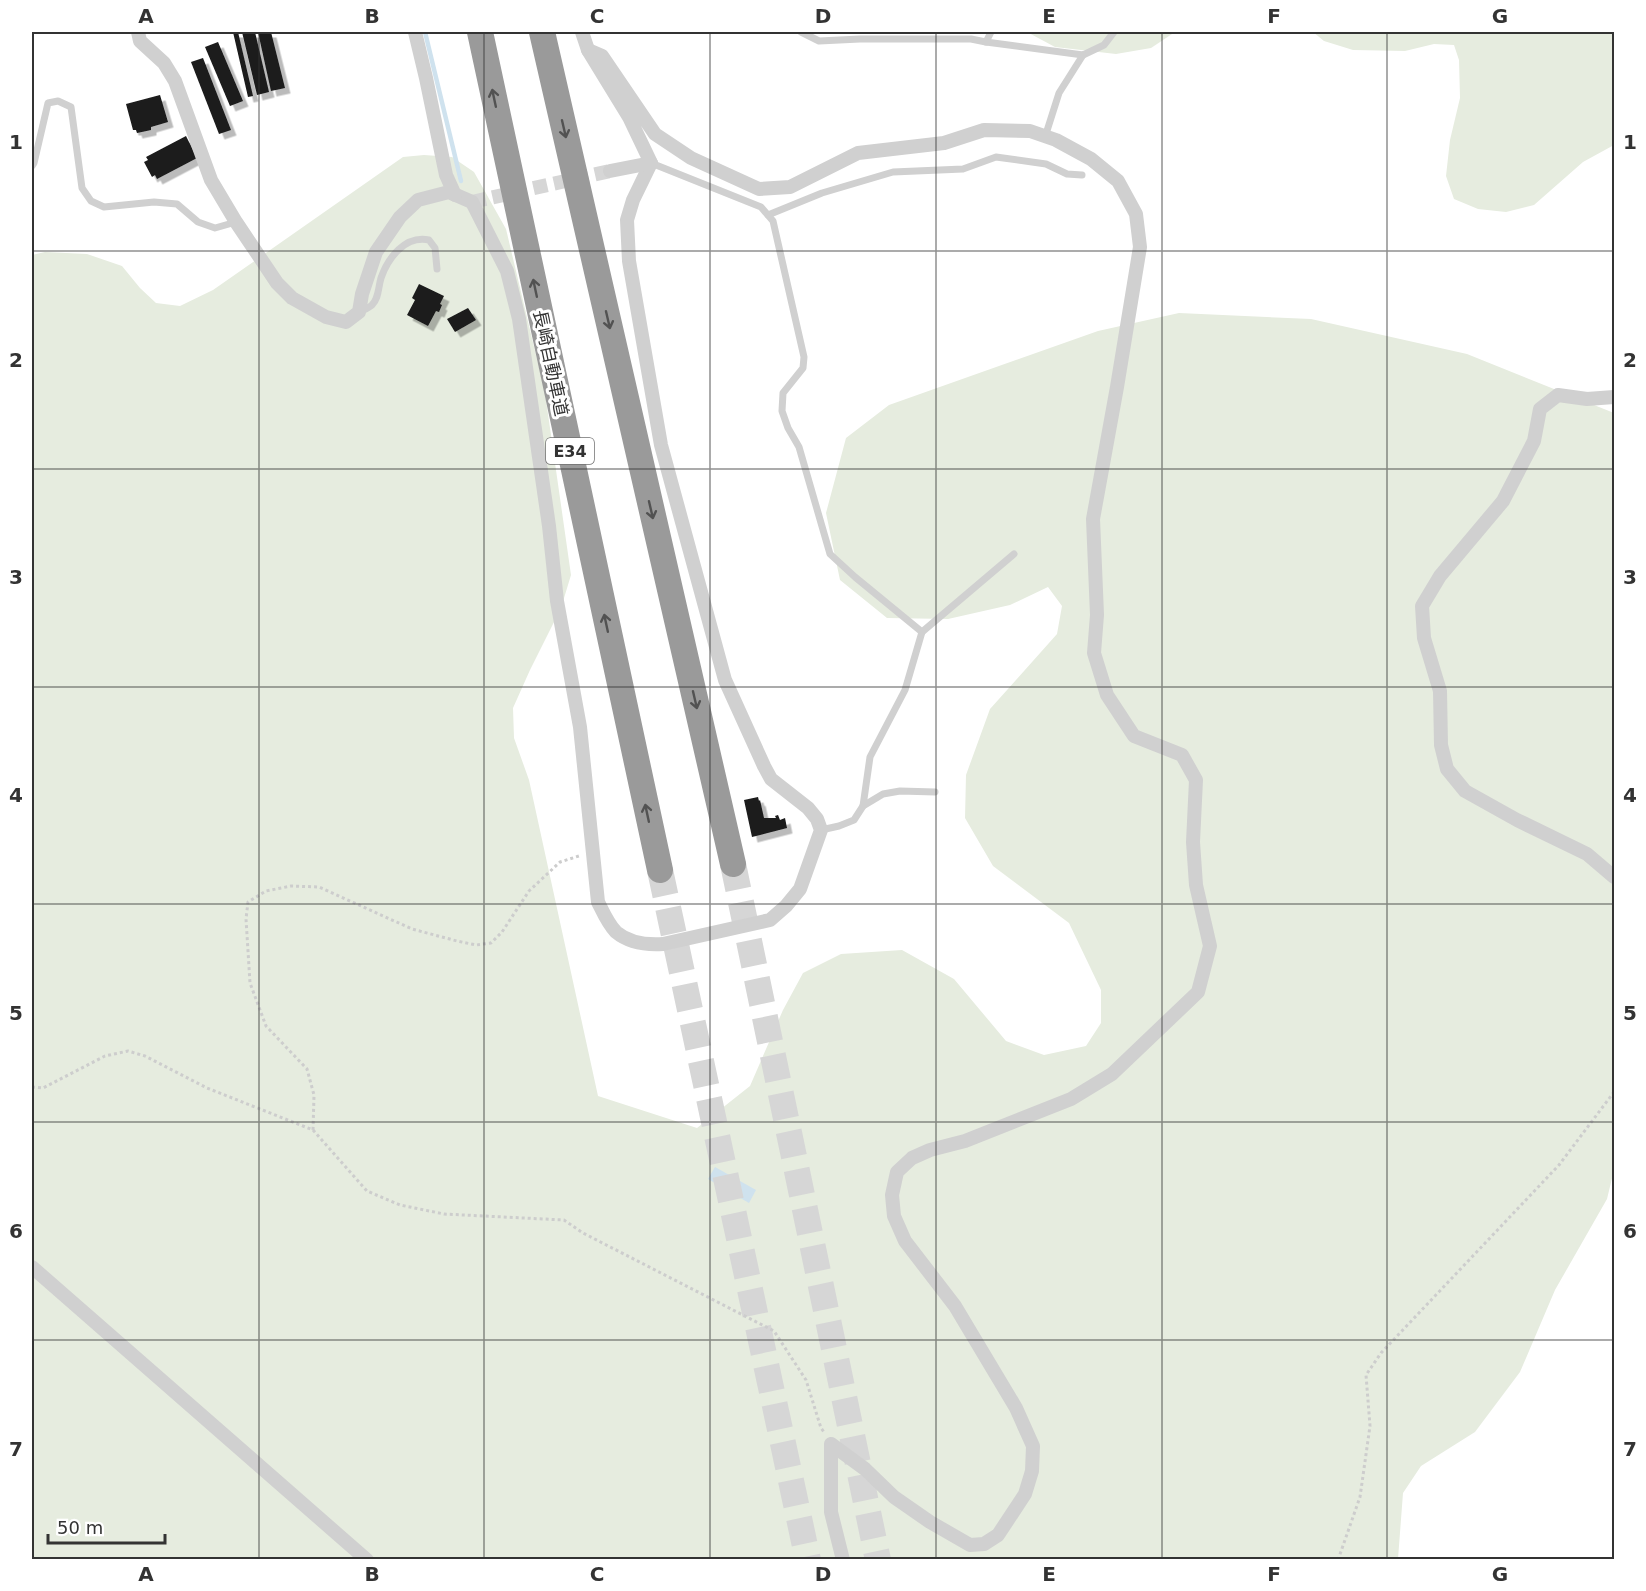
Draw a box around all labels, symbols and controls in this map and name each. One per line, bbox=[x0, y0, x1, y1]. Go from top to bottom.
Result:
text: A bbox=[138, 4, 154, 28]
text: B bbox=[364, 4, 380, 28]
text: C bbox=[590, 4, 604, 28]
text: D bbox=[815, 4, 831, 28]
text: E bbox=[1042, 4, 1056, 28]
text: F bbox=[1267, 4, 1281, 28]
text: G bbox=[1492, 4, 1508, 28]
one-way arrow bbox=[488, 88, 499, 108]
one-way arrow bbox=[559, 120, 571, 139]
text: 1 bbox=[9, 130, 23, 154]
text: 1 bbox=[1623, 130, 1637, 154]
one-way arrow bbox=[528, 279, 540, 298]
street label: 長崎自動車道 bbox=[530, 308, 572, 418]
one-way arrow bbox=[603, 309, 614, 329]
text: 2 bbox=[9, 348, 23, 372]
text: 2 bbox=[1623, 348, 1637, 372]
road number: E34 bbox=[546, 438, 594, 464]
one-way arrow bbox=[646, 500, 658, 519]
text: 3 bbox=[9, 565, 23, 589]
text: 3 bbox=[1623, 565, 1637, 589]
one-way arrow bbox=[600, 613, 612, 632]
one-way arrow bbox=[690, 689, 701, 709]
text: 4 bbox=[9, 783, 23, 807]
text: 4 bbox=[1623, 783, 1637, 807]
one-way arrow bbox=[641, 804, 652, 824]
text: 5 bbox=[9, 1001, 23, 1025]
text: 5 bbox=[1623, 1001, 1637, 1025]
text: 6 bbox=[9, 1219, 23, 1243]
text: 6 bbox=[1623, 1219, 1637, 1243]
text: 7 bbox=[9, 1437, 23, 1461]
text: 7 bbox=[1623, 1437, 1637, 1461]
scale bar bbox=[48, 1507, 165, 1545]
text: 50 m bbox=[57, 1517, 103, 1538]
text: A bbox=[138, 1562, 154, 1586]
text: B bbox=[364, 1562, 380, 1586]
text: C bbox=[590, 1562, 604, 1586]
text: D bbox=[815, 1562, 831, 1586]
text: E bbox=[1042, 1562, 1056, 1586]
text: F bbox=[1267, 1562, 1281, 1586]
text: G bbox=[1492, 1562, 1508, 1586]

